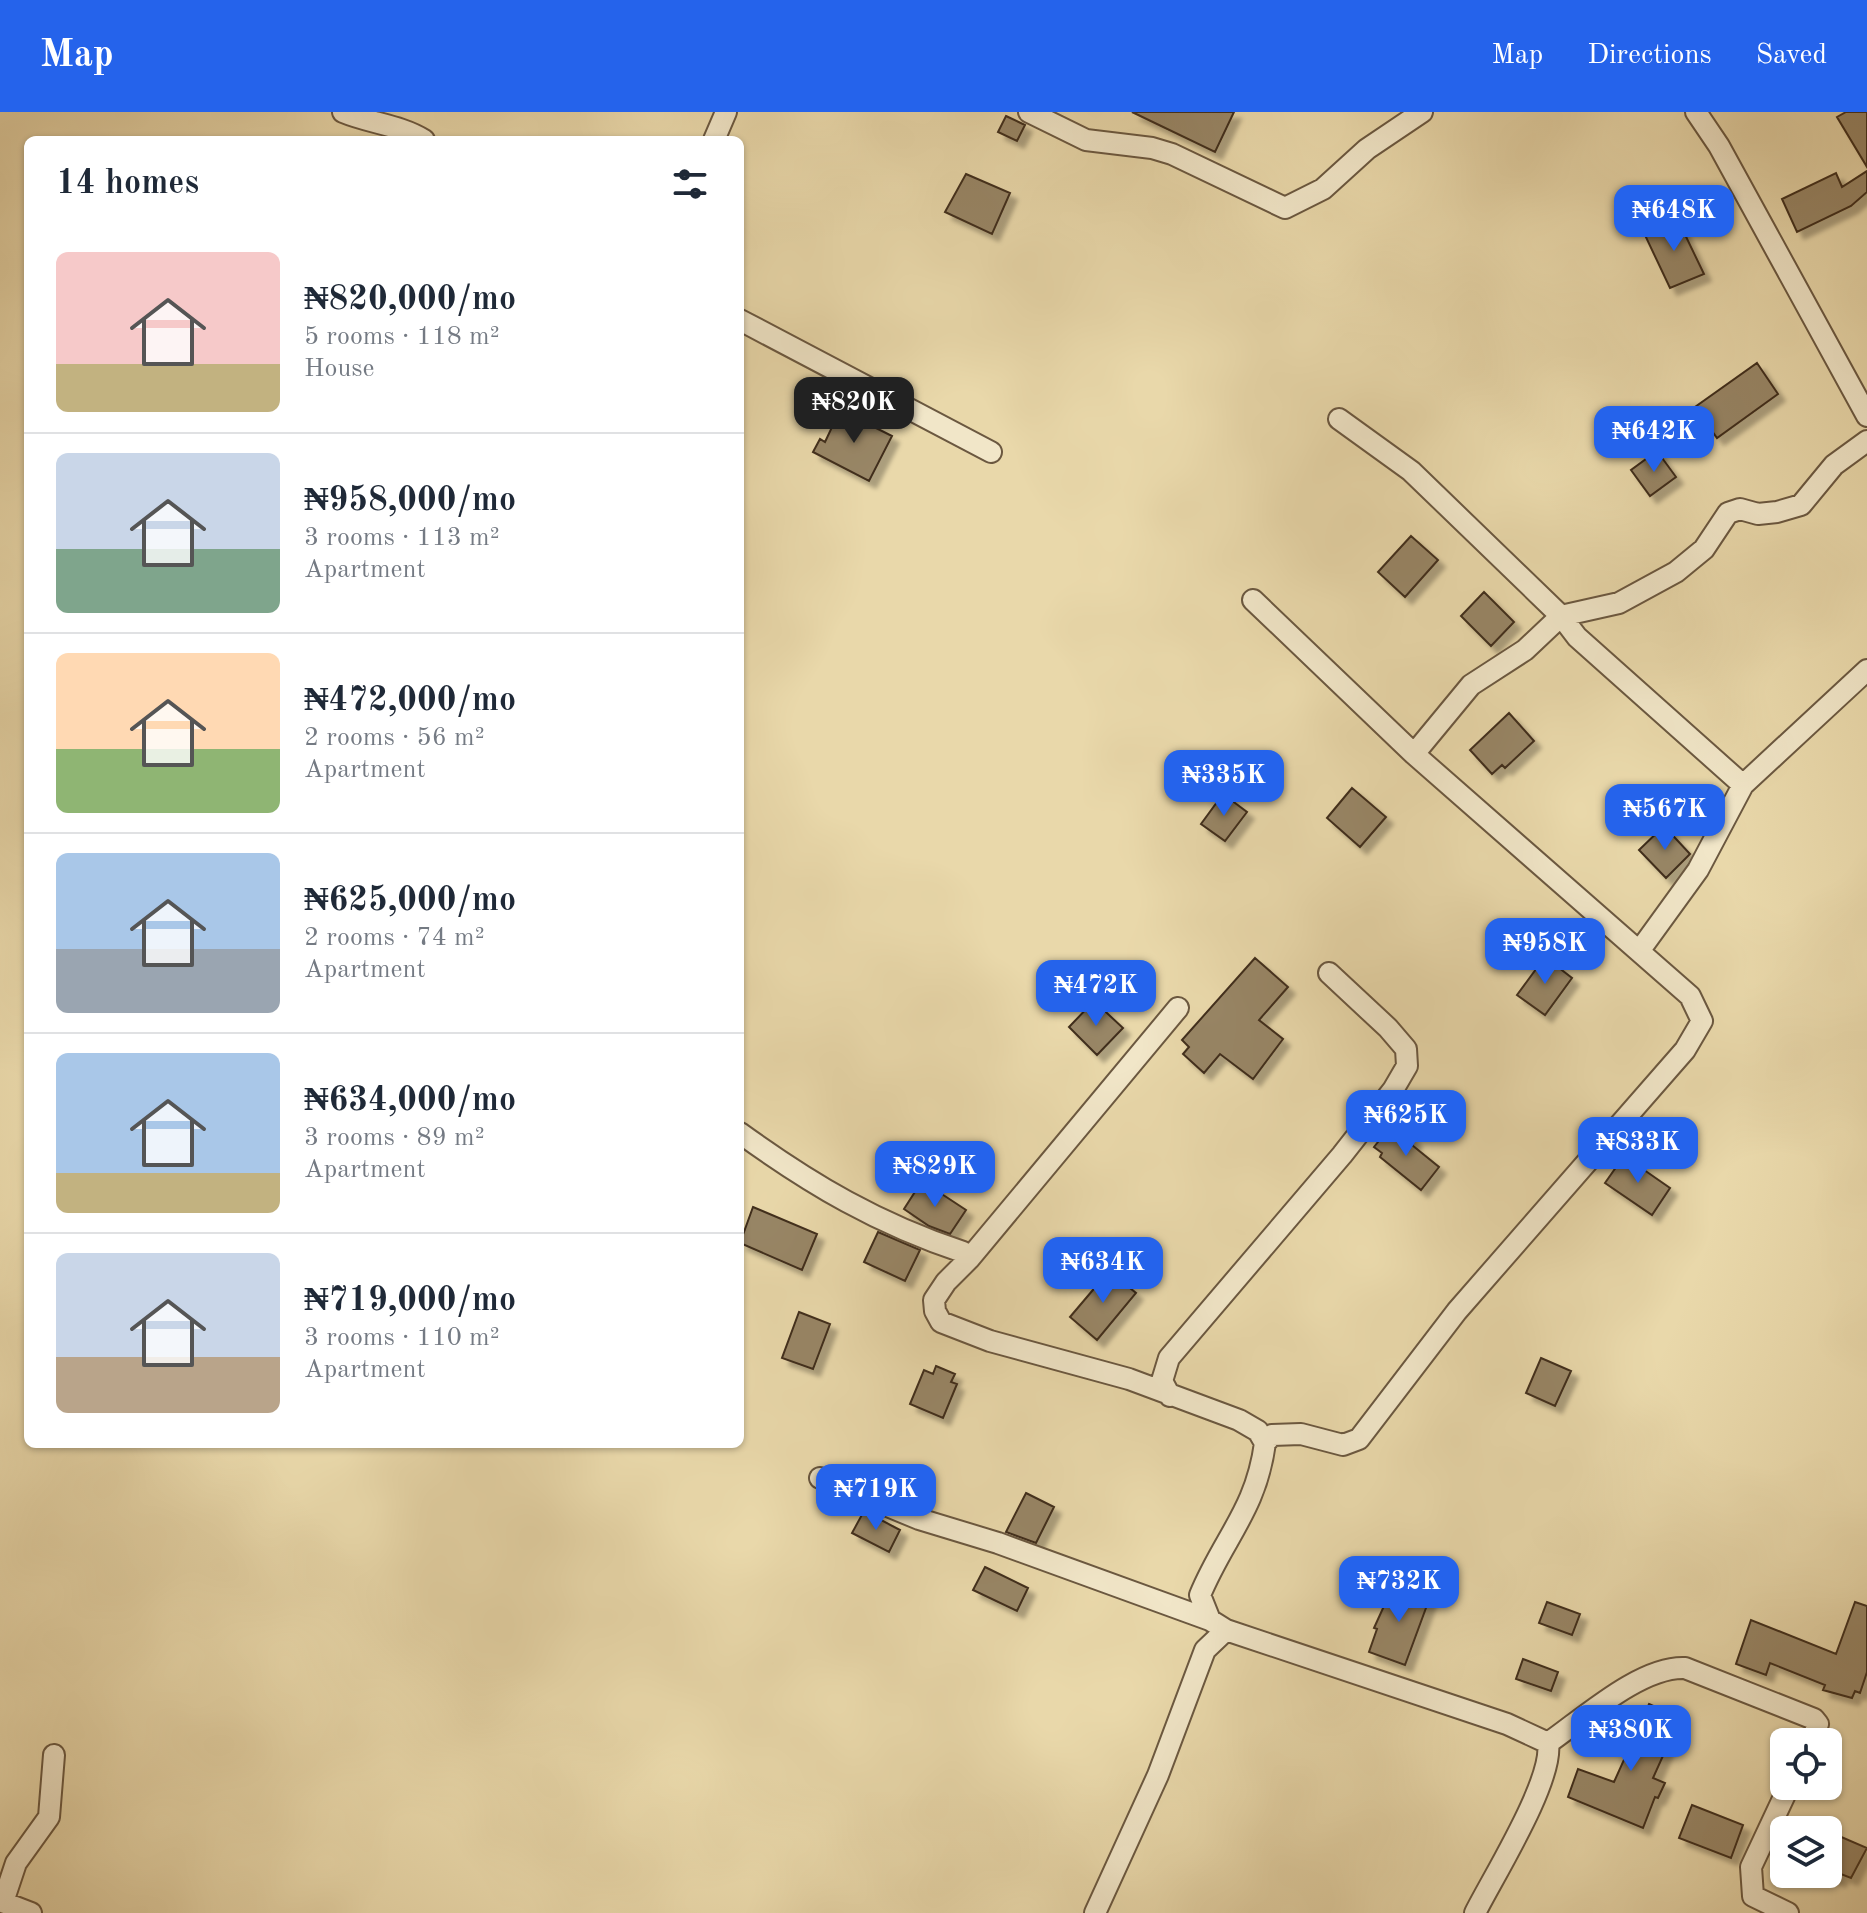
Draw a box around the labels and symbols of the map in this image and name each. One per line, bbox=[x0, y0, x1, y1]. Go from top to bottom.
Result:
pin: ₦648K bbox=[1618, 185, 1730, 253]
pin: ₦820K bbox=[798, 377, 910, 445]
pin: ₦642K bbox=[1598, 406, 1710, 474]
pin: ₦335K bbox=[1168, 750, 1280, 818]
pin: ₦567K bbox=[1609, 784, 1721, 852]
pin: ₦958K bbox=[1489, 918, 1601, 986]
pin: ₦472K bbox=[1040, 960, 1152, 1028]
pin: ₦625K bbox=[1350, 1090, 1462, 1158]
pin: ₦833K bbox=[1582, 1117, 1694, 1185]
pin: ₦829K bbox=[879, 1141, 991, 1209]
pin: ₦634K bbox=[1047, 1237, 1159, 1305]
pin: ₦719K bbox=[820, 1464, 932, 1532]
pin: ₦732K bbox=[1343, 1556, 1455, 1624]
pin: ₦380K bbox=[1575, 1705, 1687, 1773]

